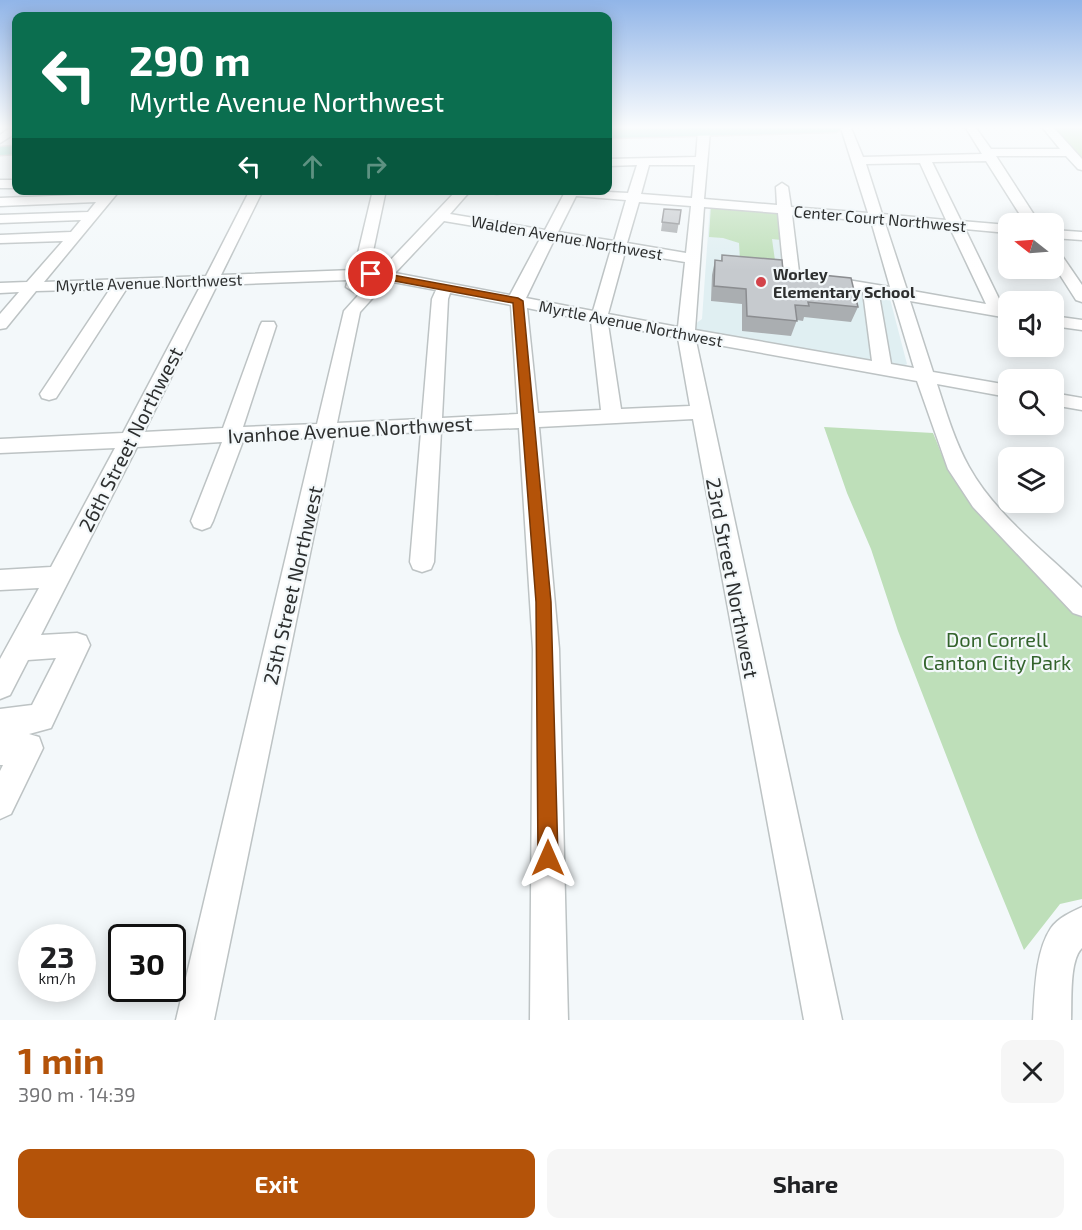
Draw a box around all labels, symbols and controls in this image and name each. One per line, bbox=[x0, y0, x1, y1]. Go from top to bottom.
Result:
text: 290 m bbox=[129, 34, 251, 84]
icon: left bbox=[30, 36, 108, 114]
text: Myrtle Avenue Northwest bbox=[129, 85, 444, 117]
icon: left bbox=[233, 150, 266, 183]
icon: ahead bbox=[296, 150, 329, 183]
icon: right bbox=[359, 150, 392, 183]
street label: Center Court Northwest bbox=[793, 201, 967, 235]
street label: Walden Avenue Northwest bbox=[470, 211, 664, 263]
north arrow bbox=[998, 213, 1064, 279]
map controls bbox=[998, 213, 1064, 513]
pin bbox=[345, 248, 396, 299]
icon: arrive bbox=[354, 257, 387, 290]
place label: Worley Elementary School bbox=[773, 264, 916, 302]
street label: Myrtle Avenue Northwest bbox=[55, 269, 243, 295]
marker: Worley Elementary School bbox=[754, 275, 768, 289]
button: sound bbox=[998, 291, 1064, 357]
street label: Myrtle Avenue Northwest bbox=[537, 296, 725, 350]
street label: 26th Street Northwest bbox=[73, 342, 187, 535]
button: search bbox=[998, 369, 1064, 435]
street label: Ivanhoe Avenue Northwest bbox=[227, 411, 473, 447]
button: layers bbox=[998, 447, 1064, 513]
street label: 23rd Street Northwest bbox=[702, 476, 764, 681]
street label: 25th Street Northwest bbox=[257, 483, 327, 687]
park label: Don Correll Canton City Park bbox=[923, 627, 1071, 674]
position arrow bbox=[516, 826, 580, 890]
speed limit sign: 30 bbox=[108, 924, 186, 1002]
text: 23 bbox=[40, 938, 74, 974]
text: km/h bbox=[38, 969, 76, 987]
text: 1 min bbox=[18, 1038, 105, 1081]
button: close bbox=[1001, 1040, 1064, 1103]
text: 390 m · 14:39 bbox=[18, 1082, 136, 1106]
button: Exit bbox=[18, 1149, 535, 1218]
button: Share bbox=[547, 1149, 1064, 1218]

